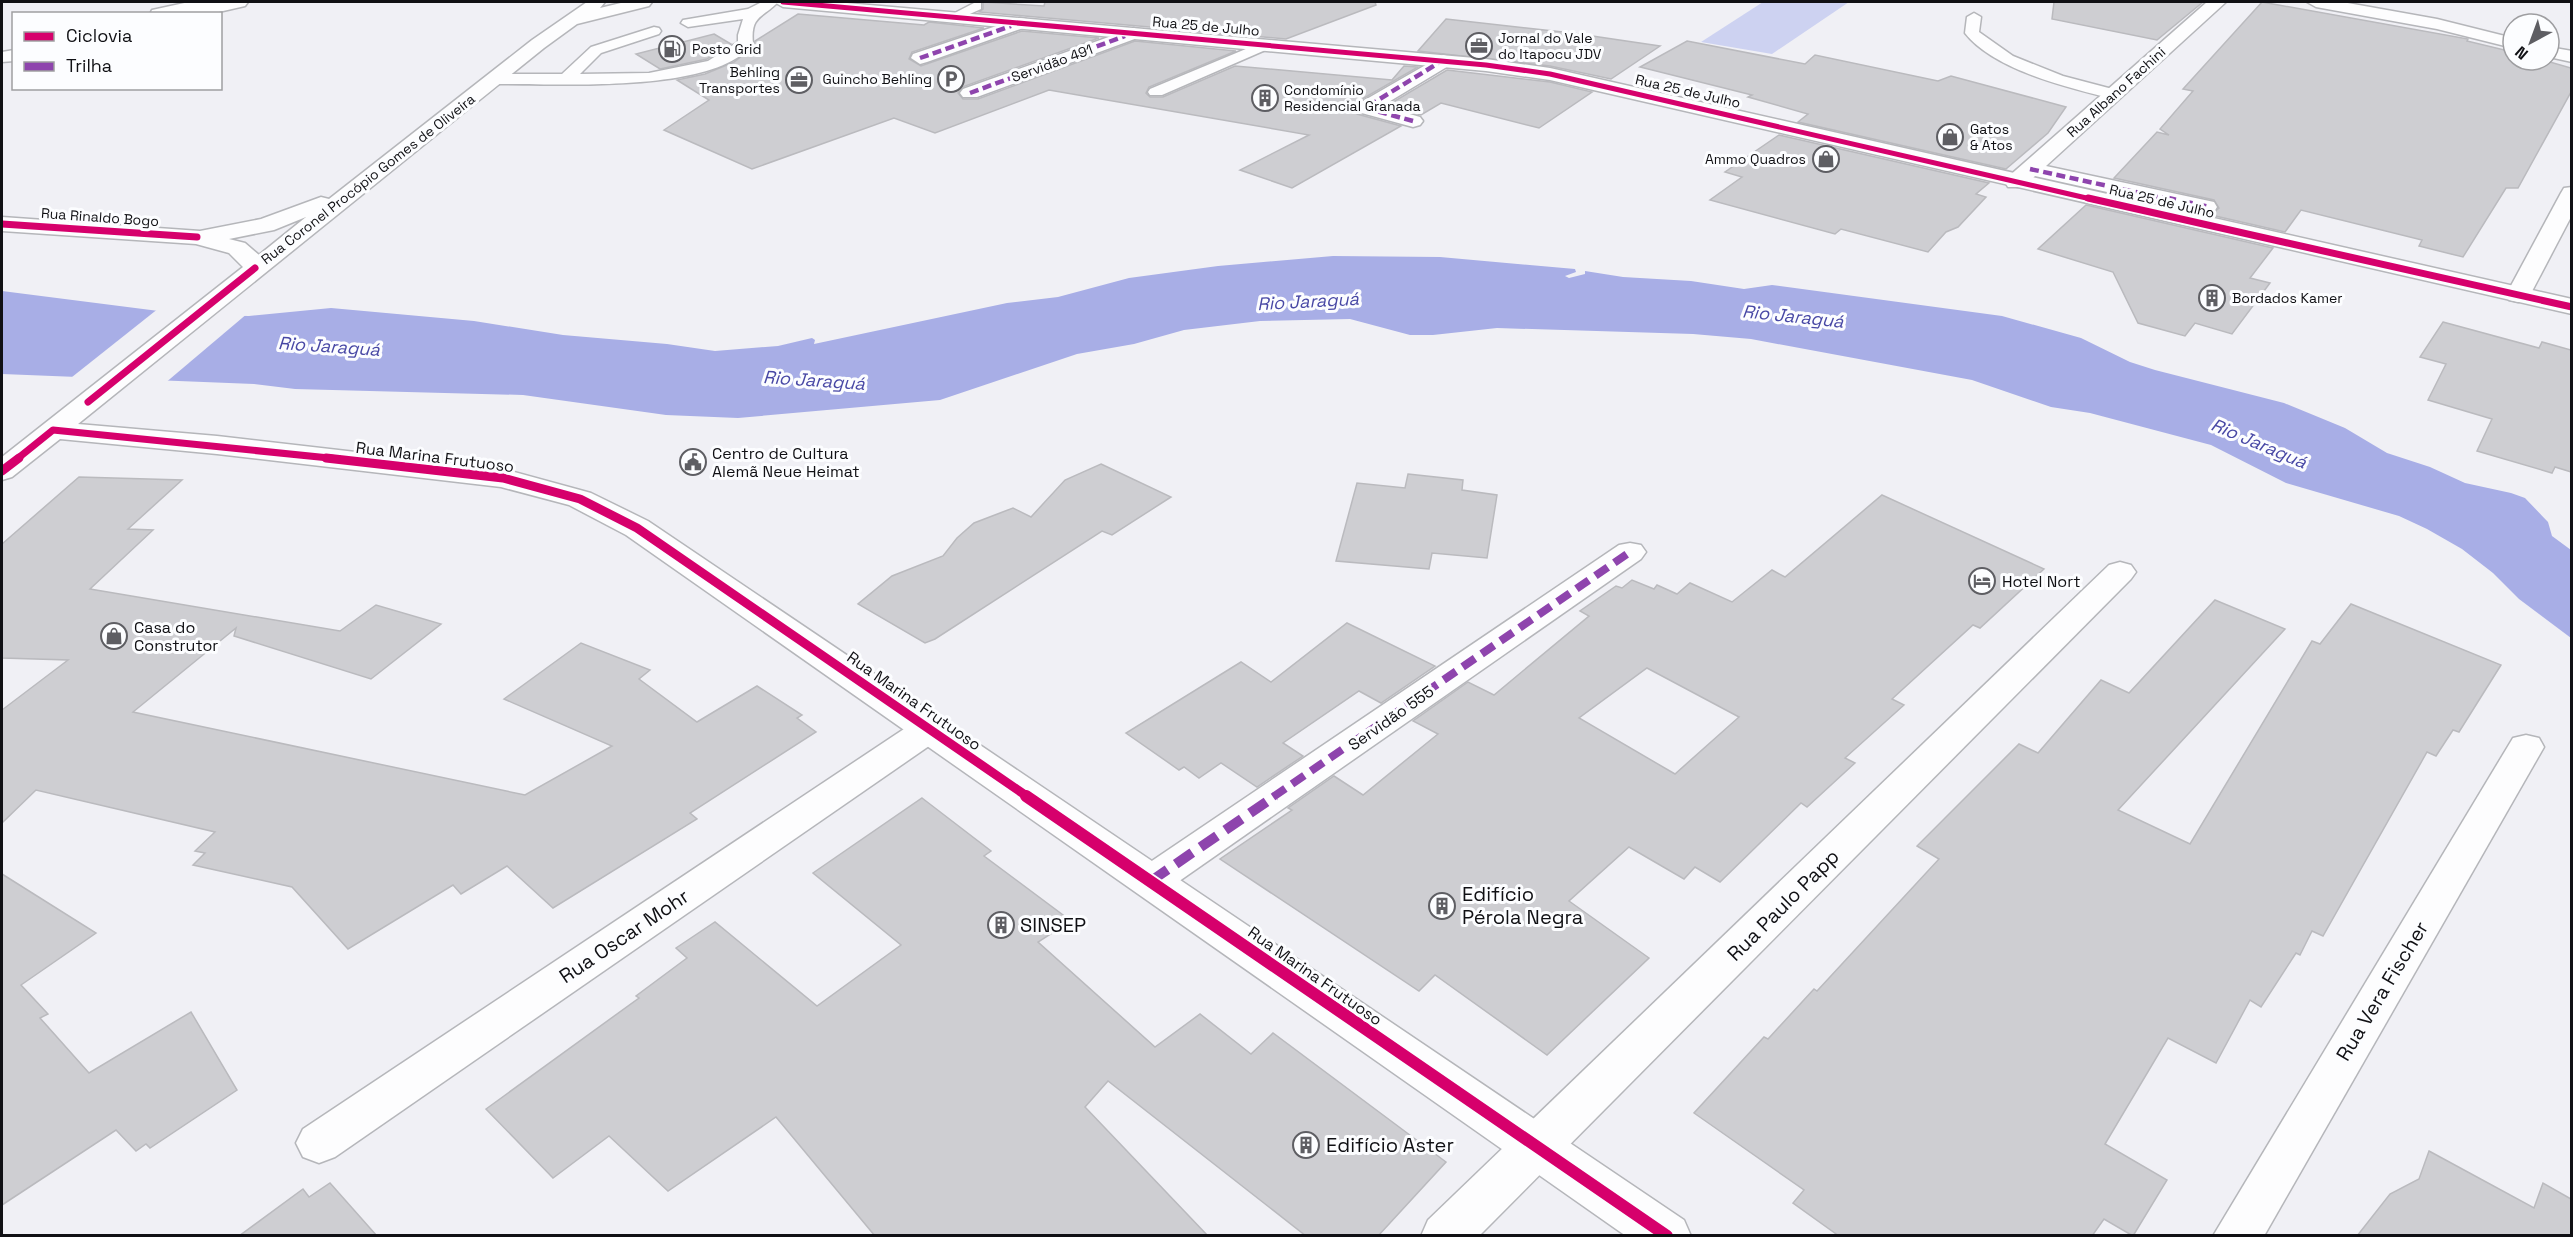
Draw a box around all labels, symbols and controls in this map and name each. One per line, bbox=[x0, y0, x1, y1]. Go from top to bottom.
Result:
legend bbox=[12, 12, 222, 90]
street label: Rua 25 de Julho bbox=[1152, 12, 1260, 40]
north arrow bbox=[2501, 12, 2561, 72]
text: Ciclovia bbox=[66, 24, 132, 47]
place label: Jornal do Vale do Itapocu JDV bbox=[1498, 29, 1602, 63]
office icon: Jornal do Vale do Itapocu JDV bbox=[1464, 31, 1494, 61]
fuel station icon: Posto Grid bbox=[657, 34, 687, 64]
place label: Posto Grid bbox=[692, 40, 761, 58]
street label: Servidão 491 bbox=[1009, 40, 1095, 86]
text: N bbox=[2511, 41, 2532, 64]
street label: Rua Albano Fachini bbox=[2063, 43, 2169, 141]
text: Trilha bbox=[66, 54, 112, 77]
place label: Behling Transportes bbox=[699, 63, 780, 97]
parking icon: Guincho Behling bbox=[936, 64, 966, 94]
office icon: Behling Transportes bbox=[784, 65, 814, 95]
place label: Guincho Behling bbox=[822, 70, 932, 88]
street label: Rua 25 de Julho bbox=[1634, 70, 1742, 112]
place label: Condomínio Residencial Granada bbox=[1284, 81, 1421, 115]
building icon: Condomínio Residencial Granada bbox=[1250, 83, 1280, 113]
street label: Rua Coronel Procópio Gomes de Oliveira bbox=[257, 90, 479, 268]
place label: Gatos & Atos bbox=[1970, 120, 2013, 154]
shop icon: Gatos & Atos bbox=[1935, 122, 1965, 152]
shop icon: Ammo Quadros bbox=[1811, 144, 1841, 174]
place label: Ammo Quadros bbox=[1705, 150, 1806, 168]
street label: Rua 25 de Julho bbox=[2108, 180, 2216, 222]
street label: Rua Rinaldo Bogo bbox=[40, 204, 160, 230]
building icon: Bordados Kamer bbox=[2197, 283, 2227, 313]
water label: Rio Jaraguá bbox=[1257, 287, 1360, 315]
place label: Bordados Kamer bbox=[2232, 289, 2343, 307]
water label: Rio Jaraguá bbox=[1741, 299, 1845, 333]
water label: Rio Jaraguá bbox=[278, 331, 381, 361]
water label: Rio Jaraguá bbox=[763, 365, 866, 395]
water label: Rio Jaraguá bbox=[2208, 413, 2311, 474]
street label: Rua Marina Frutuoso bbox=[355, 437, 515, 477]
place label: Centro de Cultura Alemã Neue Heimat bbox=[712, 443, 860, 482]
public building icon: Centro de Cultura Alemã Neue Heimat bbox=[678, 447, 708, 477]
hotel icon: Hotel Nort bbox=[1967, 566, 1997, 596]
place label: Hotel Nort bbox=[2002, 571, 2081, 592]
place label: Casa do Construtor bbox=[134, 617, 218, 656]
shop icon: Casa do Construtor bbox=[99, 621, 129, 651]
street label: Rua Marina Frutuoso bbox=[843, 647, 985, 755]
street label: Servidão 555 bbox=[1344, 681, 1438, 755]
street label: Rua Paulo Papp bbox=[1721, 843, 1845, 967]
place label: Edifício Pérola Negra bbox=[1462, 881, 1583, 930]
street label: Rua Oscar Mohr bbox=[554, 883, 694, 989]
building icon: Edifício Pérola Negra bbox=[1427, 891, 1457, 921]
building icon: SINSEP bbox=[986, 910, 1016, 940]
place label: SINSEP bbox=[1020, 912, 1086, 938]
street label: Rua Vera Fischer bbox=[2330, 916, 2434, 1066]
street label: Rua Marina Frutuoso bbox=[1244, 922, 1386, 1030]
building icon: Edifício Aster bbox=[1291, 1130, 1321, 1160]
place label: Edifício Aster bbox=[1326, 1132, 1454, 1158]

